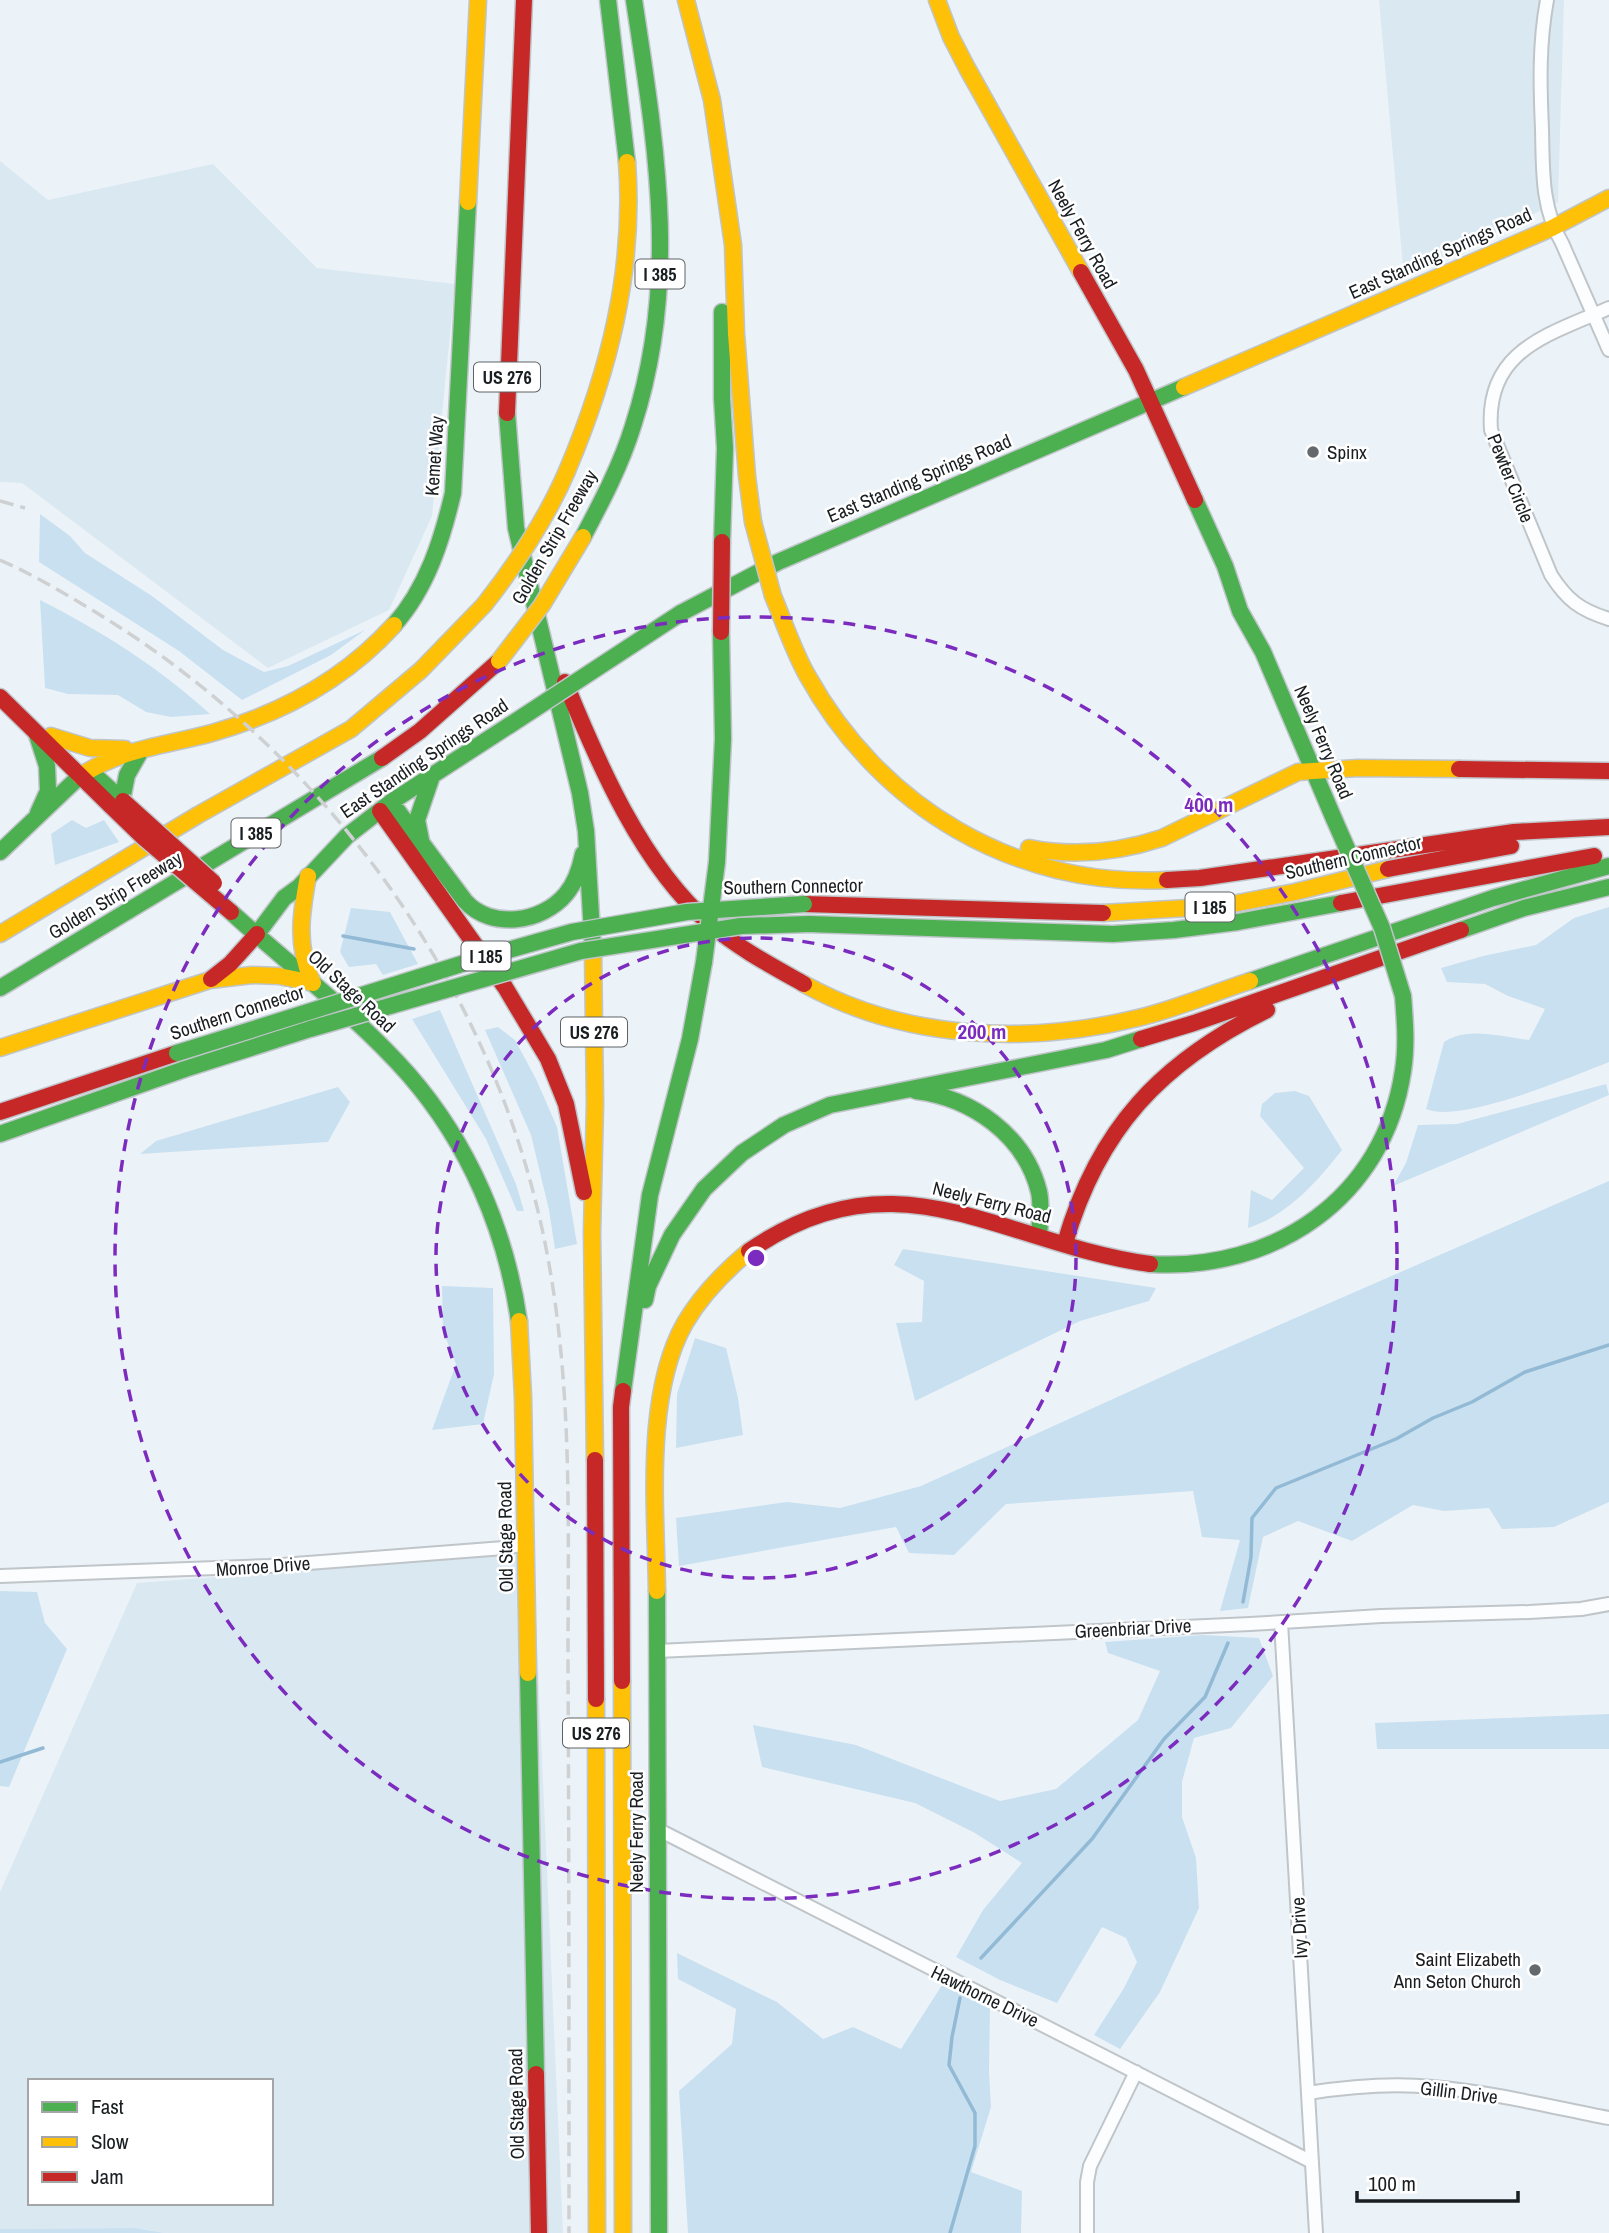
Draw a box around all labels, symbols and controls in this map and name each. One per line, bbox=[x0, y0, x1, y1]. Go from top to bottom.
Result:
street label: Neely Ferry Road bbox=[1042, 175, 1124, 293]
street label: East Standing Springs Road bbox=[1344, 201, 1536, 305]
road number: I 385 bbox=[636, 260, 684, 288]
road number: US 276 bbox=[474, 362, 540, 391]
street label: Kemet Way bbox=[418, 415, 450, 497]
street label: East Standing Springs Road bbox=[823, 427, 1015, 529]
street label: Pewter Circle bbox=[1481, 430, 1541, 526]
place label: Spinx bbox=[1327, 439, 1367, 465]
marker: Spinx bbox=[1305, 444, 1321, 460]
street label: Golden Strip Freeway bbox=[505, 465, 603, 609]
street label: Neely Ferry Road bbox=[1288, 681, 1360, 803]
street label: East Standing Springs Road bbox=[335, 692, 513, 824]
text: 400 m bbox=[1185, 790, 1233, 819]
road number: I 385 bbox=[232, 818, 280, 848]
street label: Southern Connector bbox=[1282, 828, 1425, 885]
street label: Golden Strip Freeway bbox=[43, 845, 187, 945]
street label: Southern Connector bbox=[723, 872, 864, 900]
road number: I 185 bbox=[1186, 893, 1234, 922]
road number: I 185 bbox=[462, 942, 510, 971]
street label: Old Stage Road bbox=[303, 944, 401, 1038]
street label: Southern Connector bbox=[167, 978, 308, 1046]
road number: US 276 bbox=[561, 1017, 627, 1046]
text: 200 m bbox=[958, 1017, 1006, 1046]
street label: Neely Ferry Road bbox=[930, 1175, 1054, 1229]
centre of rings bbox=[744, 1246, 768, 1270]
street label: Old Stage Road bbox=[491, 1481, 519, 1593]
street label: Monroe Drive bbox=[215, 1550, 311, 1582]
street label: Greenbriar Drive bbox=[1074, 1612, 1192, 1644]
road number: US 276 bbox=[563, 1718, 629, 1748]
street label: Neely Ferry Road bbox=[623, 1771, 649, 1893]
street label: Ivy Drive bbox=[1284, 1897, 1314, 1959]
place label: Saint Elizabeth Ann Seton Church bbox=[1393, 1946, 1521, 1994]
street label: Hawthorne Drive bbox=[927, 1959, 1043, 2033]
marker: Saint Elizabeth Ann Seton Church bbox=[1527, 1962, 1543, 1978]
street label: Old Stage Road bbox=[502, 2048, 530, 2160]
street label: Gillin Drive bbox=[1419, 2074, 1499, 2110]
legend bbox=[28, 2079, 273, 2205]
text: Fast bbox=[91, 2092, 124, 2121]
text: Slow bbox=[91, 2127, 129, 2156]
scale bar bbox=[1357, 2160, 1518, 2204]
text: Jam bbox=[91, 2162, 124, 2191]
text: 100 m bbox=[1368, 2169, 1416, 2198]

